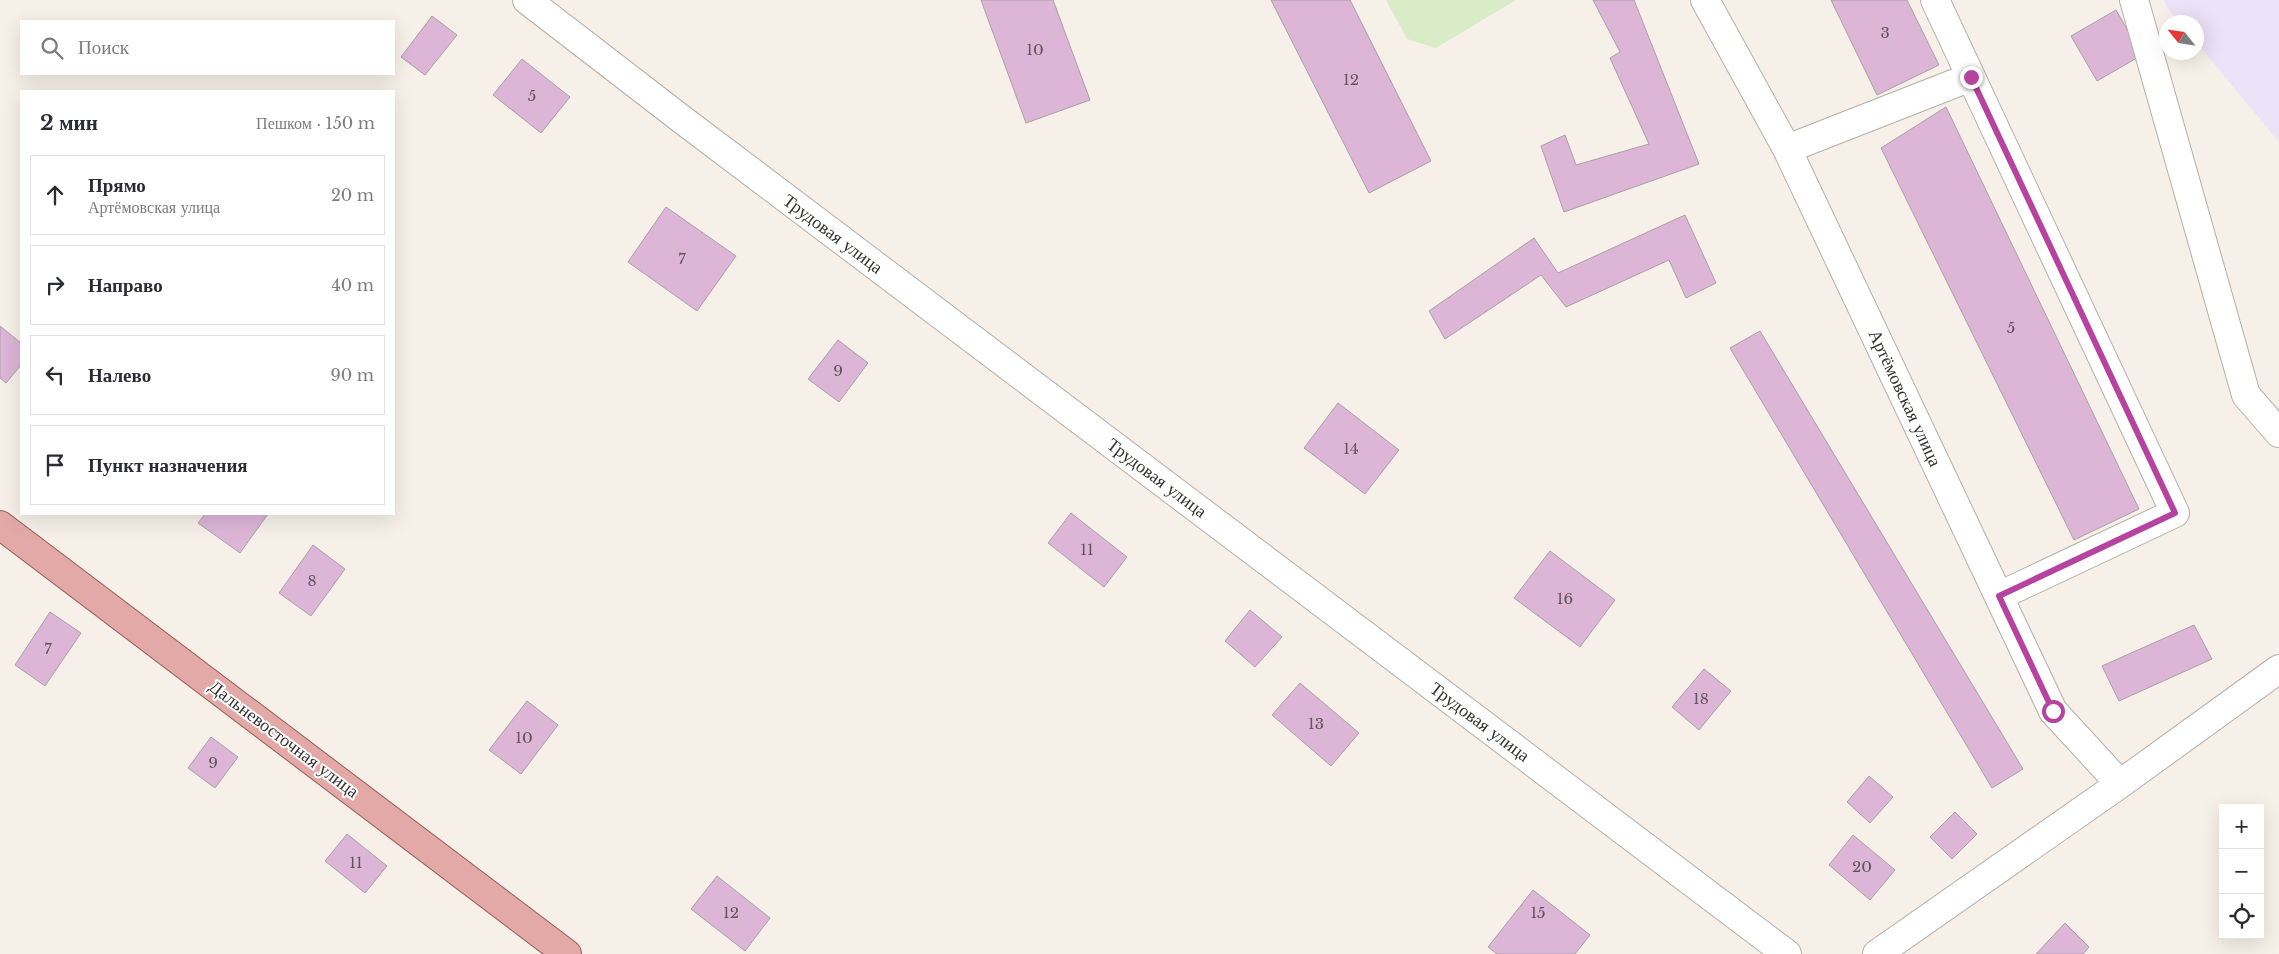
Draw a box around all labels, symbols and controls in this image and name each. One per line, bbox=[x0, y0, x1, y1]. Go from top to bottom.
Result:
north arrow bbox=[2159, 15, 2204, 60]
search box bbox=[20, 20, 395, 75]
house number: 3 bbox=[1880, 23, 1890, 42]
icon: search bbox=[38, 34, 66, 62]
text: Поиск bbox=[78, 36, 129, 59]
house number: 10 bbox=[1026, 40, 1044, 59]
route end bbox=[1960, 66, 1983, 89]
house number: 12 bbox=[1343, 70, 1359, 89]
house number: 5 bbox=[528, 86, 536, 105]
text: 2 мин bbox=[40, 110, 98, 136]
text: Пешком · 150 m bbox=[256, 113, 375, 133]
text: Прямо bbox=[88, 174, 146, 197]
icon: ahead bbox=[41, 181, 69, 209]
text: 20 m bbox=[331, 185, 374, 205]
street label: Трудовая улица bbox=[779, 189, 887, 279]
text: Артёмовская улица bbox=[88, 197, 220, 217]
house number: 7 bbox=[678, 249, 686, 268]
icon: right bbox=[41, 271, 69, 299]
text: Направо bbox=[88, 274, 163, 297]
text: 40 m bbox=[331, 275, 374, 295]
house number: 5 bbox=[2007, 318, 2015, 337]
street label: Артёмовская улица bbox=[1864, 326, 1946, 470]
icon: left bbox=[41, 361, 69, 389]
house number: 9 bbox=[833, 361, 843, 380]
text: Налево bbox=[88, 364, 151, 387]
text: 90 m bbox=[331, 365, 374, 385]
street label: Трудовая улица bbox=[1103, 433, 1211, 523]
house number: 14 bbox=[1343, 439, 1359, 458]
icon: arrive bbox=[41, 451, 69, 479]
text: Пункт назначения bbox=[88, 454, 248, 477]
house number: 11 bbox=[1080, 540, 1094, 559]
house number: 8 bbox=[307, 571, 317, 590]
house number: 16 bbox=[1557, 589, 1573, 608]
house number: 7 bbox=[44, 639, 52, 658]
street label: Дальневосточная улица bbox=[205, 676, 363, 802]
street label: Трудовая улица bbox=[1426, 677, 1534, 767]
house number: 18 bbox=[1693, 689, 1709, 708]
route start bbox=[2042, 700, 2065, 723]
house number: 13 bbox=[1308, 714, 1324, 733]
house number: 10 bbox=[515, 728, 533, 747]
house number: 9 bbox=[208, 753, 218, 772]
map controls bbox=[2219, 804, 2264, 939]
button: + bbox=[2219, 804, 2264, 849]
button: − bbox=[2219, 849, 2264, 894]
house number: 11 bbox=[349, 853, 363, 872]
house number: 20 bbox=[1852, 857, 1872, 876]
button: locate bbox=[2219, 894, 2264, 939]
house number: 12 bbox=[723, 903, 739, 922]
house number: 15 bbox=[1530, 903, 1546, 922]

